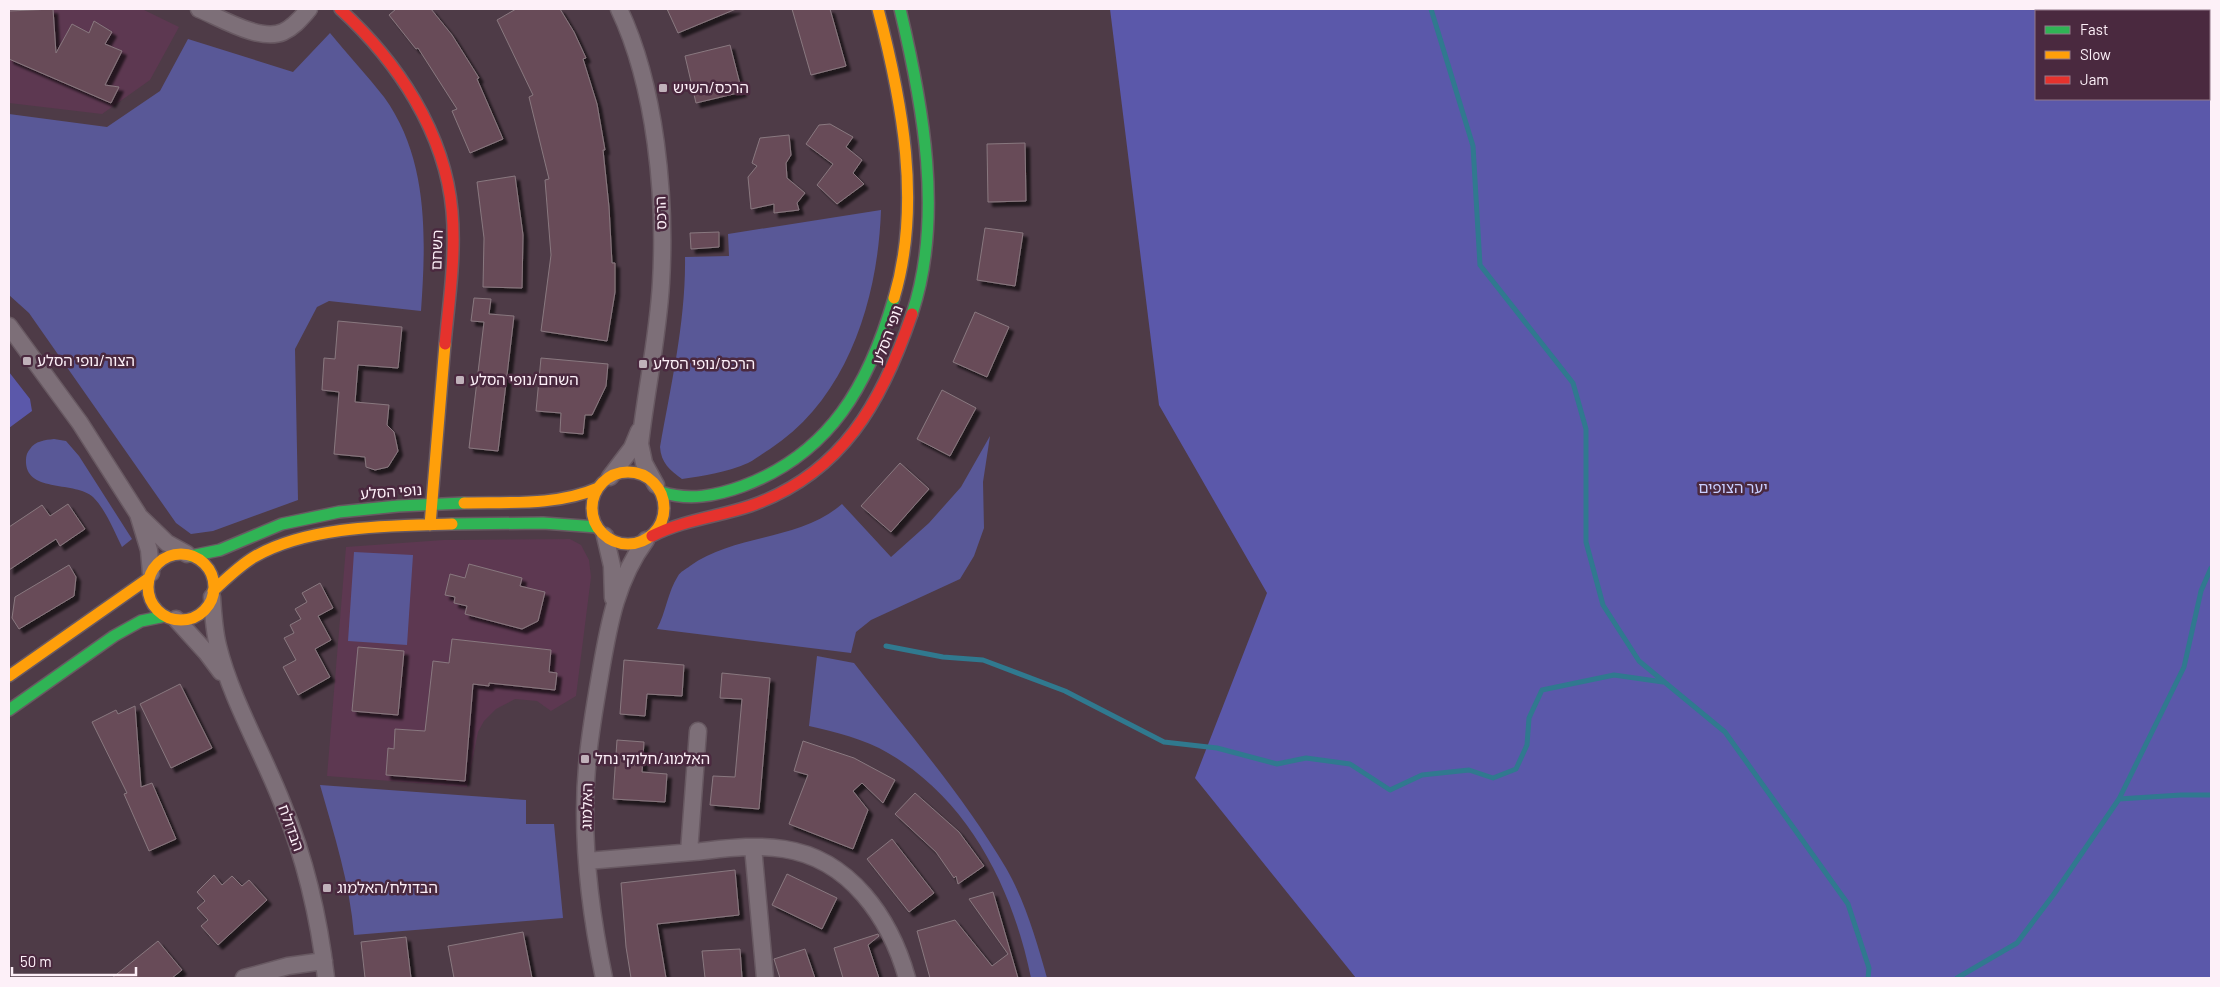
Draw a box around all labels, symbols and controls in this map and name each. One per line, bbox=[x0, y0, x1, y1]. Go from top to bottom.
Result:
legend bbox=[2035, 10, 2210, 100]
text: Fast bbox=[2080, 20, 2108, 38]
text: Slow bbox=[2080, 45, 2111, 63]
text: Jam bbox=[2080, 70, 2109, 88]
place label: הרכס/השיש bbox=[673, 78, 749, 96]
marker: הרכס/השיש bbox=[657, 82, 669, 94]
street label: הרכס bbox=[650, 196, 670, 230]
street label: השחם bbox=[426, 229, 446, 271]
street label: נופי הסלע bbox=[868, 302, 906, 367]
place label: הצור/נופי הסלע bbox=[37, 351, 135, 369]
place label: הרכס/נופי הסלע bbox=[653, 354, 755, 372]
marker: הצור/נופי הסלע bbox=[21, 355, 33, 367]
marker: הרכס/נופי הסלע bbox=[637, 358, 649, 370]
place label: השחם/נופי הסלע bbox=[470, 370, 579, 388]
marker: השחם/נופי הסלע bbox=[454, 374, 466, 386]
park label: יער הצופים bbox=[1698, 478, 1768, 496]
street label: נופי הסלע bbox=[359, 480, 423, 502]
place label: האלמוג/חלוקי נחל bbox=[595, 749, 710, 767]
marker: האלמוג/חלוקי נחל bbox=[579, 753, 591, 765]
street label: האלמוג bbox=[577, 783, 595, 829]
street label: הבדולח bbox=[275, 802, 309, 853]
place label: הבדולח/האלמוג bbox=[337, 878, 438, 896]
marker: הבדולח/האלמוג bbox=[321, 882, 333, 894]
scale bar bbox=[12, 944, 136, 976]
text: 50 m bbox=[20, 952, 52, 970]

